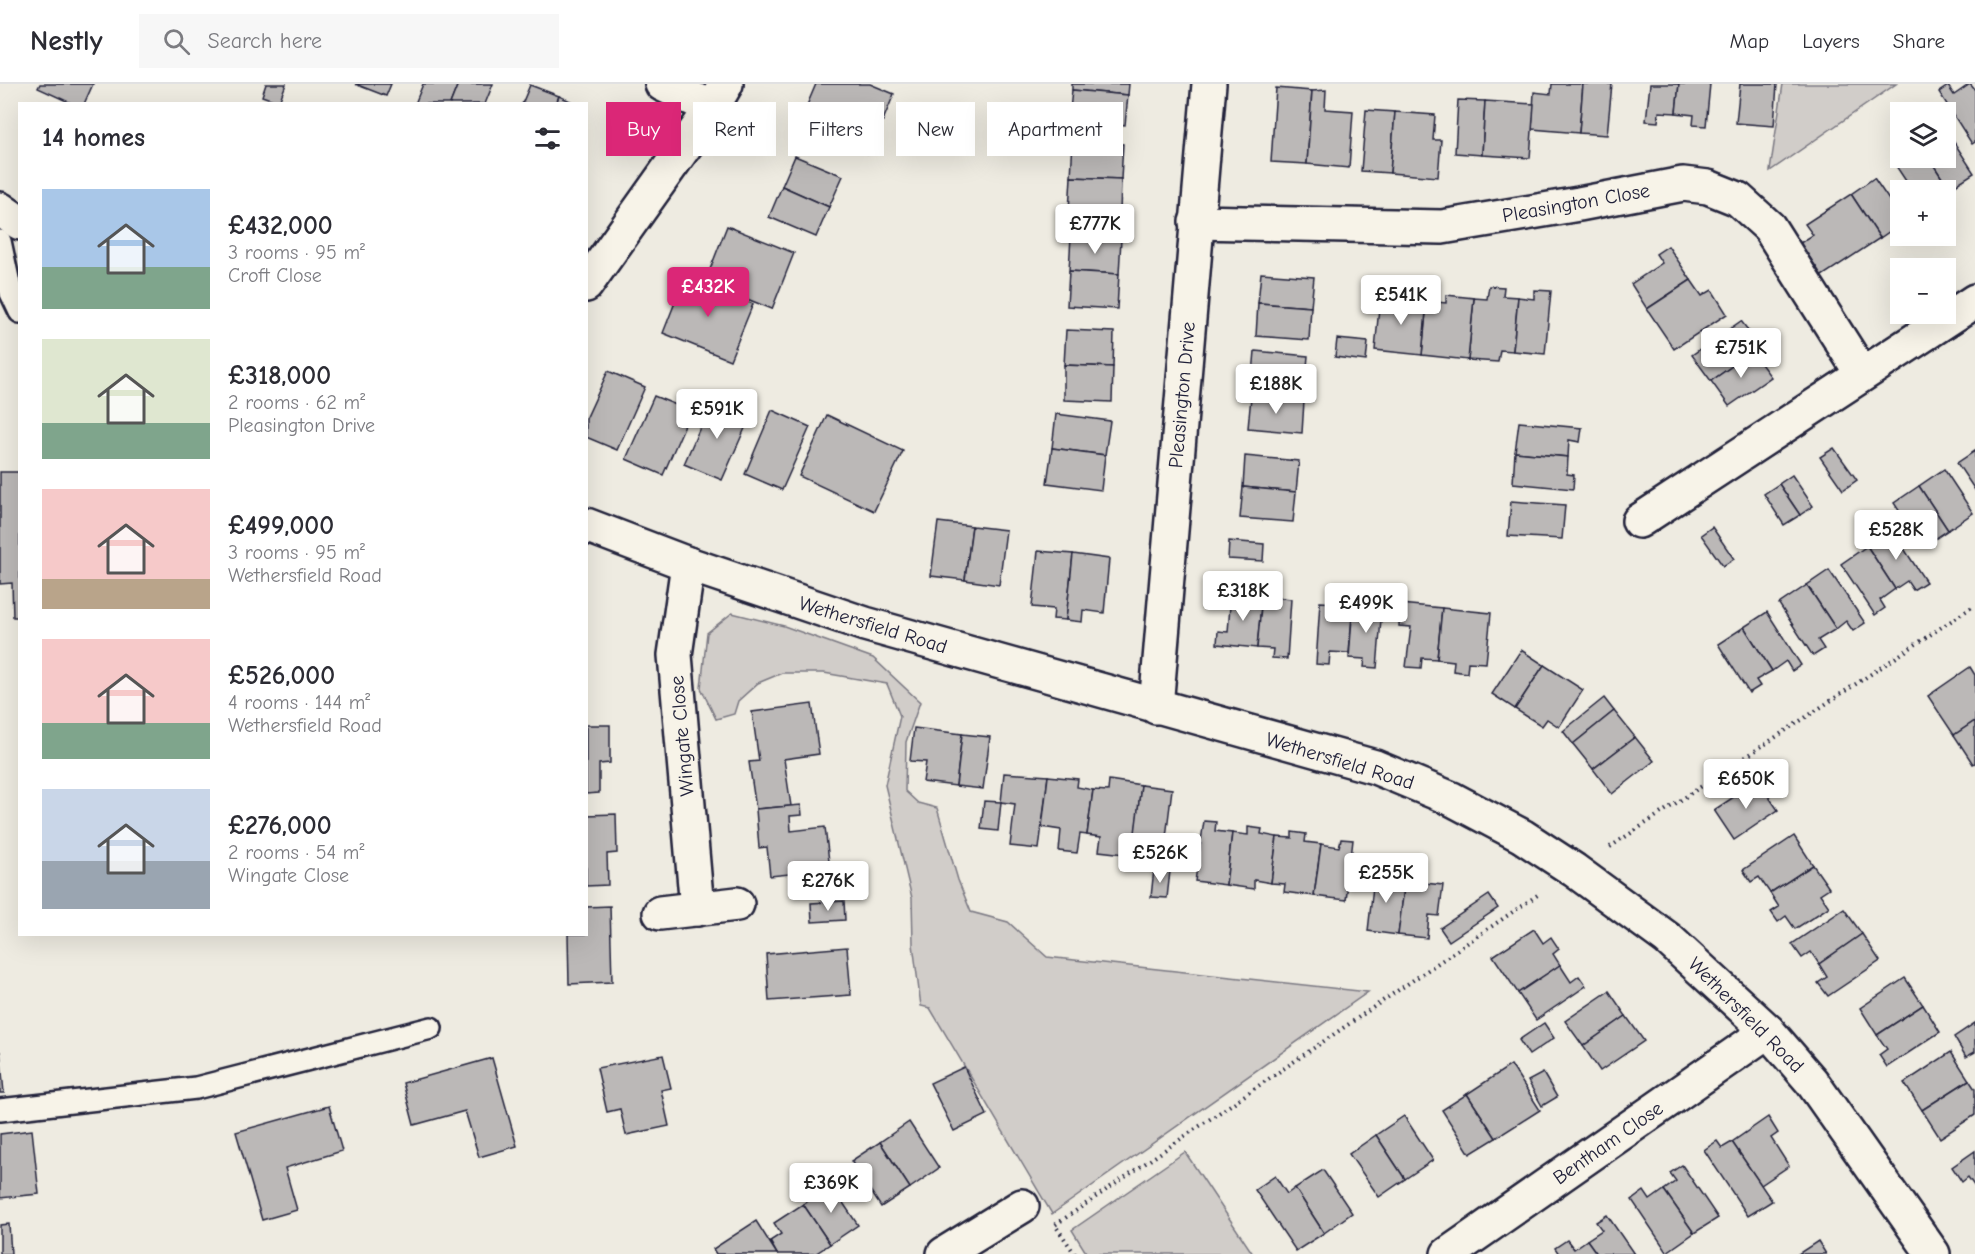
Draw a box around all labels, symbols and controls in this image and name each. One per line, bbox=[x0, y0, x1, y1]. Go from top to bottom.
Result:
search box bbox=[139, 14, 559, 68]
text: Nestly bbox=[30, 25, 103, 57]
icon: search bbox=[160, 25, 193, 58]
text: Search here bbox=[208, 28, 322, 54]
text: Map bbox=[1730, 29, 1769, 53]
text: Layers bbox=[1802, 29, 1860, 53]
text: Share bbox=[1893, 29, 1945, 53]
chip: Buy bbox=[606, 102, 681, 156]
chip: Rent bbox=[693, 102, 776, 156]
chip: Filters bbox=[788, 102, 884, 156]
chip: New bbox=[896, 102, 975, 156]
chip: Apartment bbox=[987, 102, 1123, 156]
map controls bbox=[1890, 102, 1956, 324]
button: layers bbox=[1890, 102, 1956, 168]
icon: filters bbox=[531, 122, 564, 155]
text: 14 homes bbox=[42, 123, 145, 153]
street label: Pleasington Close bbox=[1500, 179, 1652, 227]
button: + bbox=[1890, 180, 1956, 246]
pin: £777K bbox=[1053, 204, 1137, 255]
text: £432,000 bbox=[228, 211, 333, 241]
text: £777K bbox=[1069, 212, 1121, 235]
icon: home bbox=[90, 213, 162, 285]
text: 3 rooms · 95 m² bbox=[228, 241, 365, 264]
button: − bbox=[1890, 258, 1956, 324]
text: Croft Close bbox=[228, 264, 322, 287]
pin: £432K bbox=[666, 267, 750, 318]
text: £432K bbox=[681, 275, 735, 298]
pin: £541K bbox=[1359, 275, 1443, 326]
text: £541K bbox=[1375, 283, 1427, 306]
street label: Pleasington Drive bbox=[1164, 321, 1200, 469]
pin: £751K bbox=[1699, 328, 1783, 379]
text: £751K bbox=[1715, 336, 1767, 359]
text: £318,000 bbox=[228, 361, 331, 391]
icon: home bbox=[90, 363, 162, 435]
pin: £188K bbox=[1234, 364, 1318, 415]
text: £188K bbox=[1250, 372, 1302, 395]
pin: £591K bbox=[675, 389, 759, 440]
text: 2 rooms · 62 m² bbox=[228, 391, 365, 414]
text: £591K bbox=[690, 397, 744, 420]
text: Pleasington Drive bbox=[228, 414, 375, 437]
pin: £528K bbox=[1854, 510, 1938, 561]
text: £499,000 bbox=[228, 511, 334, 541]
icon: home bbox=[90, 513, 162, 585]
text: £528K bbox=[1868, 518, 1924, 541]
text: 3 rooms · 95 m² bbox=[228, 541, 365, 564]
text: Wethersfield Road bbox=[228, 564, 382, 587]
pin: £318K bbox=[1201, 571, 1285, 622]
text: £318K bbox=[1217, 579, 1269, 602]
pin: £499K bbox=[1324, 583, 1408, 634]
text: £499K bbox=[1339, 591, 1393, 614]
street label: Wethersfield Road bbox=[796, 592, 950, 658]
text: £526,000 bbox=[228, 661, 335, 691]
icon: home bbox=[90, 663, 162, 735]
street label: Wingate Close bbox=[665, 675, 699, 797]
text: 4 rooms · 144 m² bbox=[228, 691, 370, 714]
text: Wethersfield Road bbox=[228, 714, 382, 737]
street label: Wethersfield Road bbox=[1263, 728, 1417, 794]
pin: £650K bbox=[1704, 759, 1788, 810]
text: £650K bbox=[1718, 767, 1774, 790]
text: £276,000 bbox=[228, 811, 332, 841]
icon: home bbox=[90, 813, 162, 885]
pin: £526K bbox=[1118, 833, 1202, 884]
text: 2 rooms · 54 m² bbox=[228, 841, 364, 864]
text: £526K bbox=[1132, 841, 1188, 864]
pin: £255K bbox=[1344, 853, 1428, 904]
pin: £276K bbox=[786, 861, 870, 912]
text: £255K bbox=[1358, 861, 1414, 884]
text: Wingate Close bbox=[228, 864, 349, 887]
text: £276K bbox=[802, 869, 854, 892]
street label: Wethersfield Road bbox=[1683, 952, 1809, 1078]
street label: Bentham Close bbox=[1549, 1097, 1667, 1189]
pin: £369K bbox=[789, 1163, 873, 1214]
text: £369K bbox=[803, 1171, 859, 1194]

